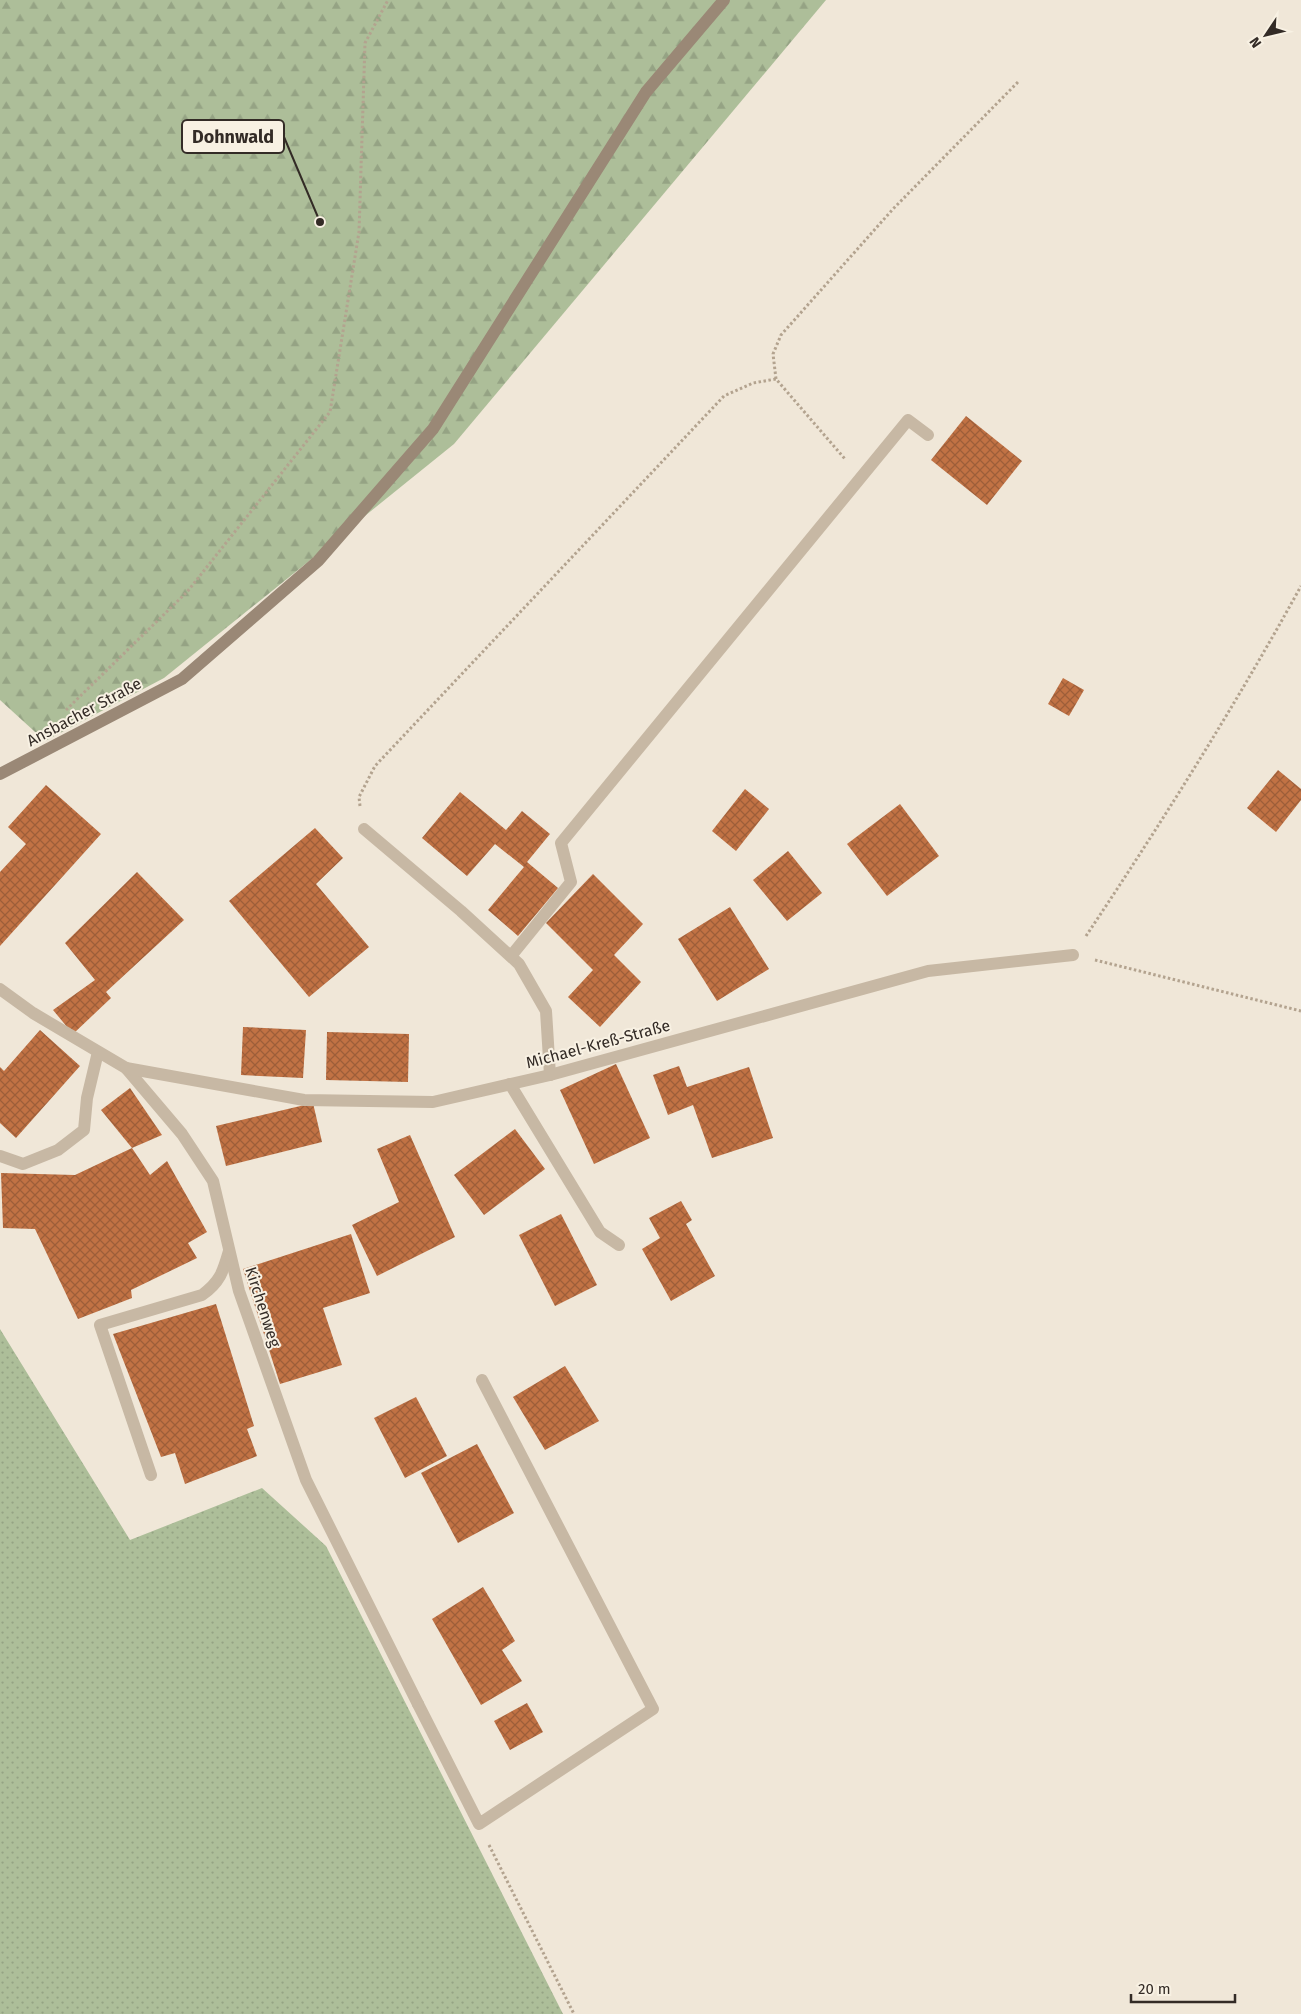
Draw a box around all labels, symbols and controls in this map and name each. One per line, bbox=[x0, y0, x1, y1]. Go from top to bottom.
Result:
north arrow bbox=[1241, 10, 1291, 60]
text: N bbox=[1246, 33, 1265, 51]
callout: Dohnwald bbox=[182, 120, 284, 153]
text: Dohnwald bbox=[192, 126, 274, 148]
street label: Ansbacher Straße bbox=[23, 674, 145, 750]
street label: Michael-Kreß-Straße bbox=[524, 1016, 672, 1072]
street label: Kirchenweg bbox=[241, 1264, 285, 1350]
scale bar bbox=[1131, 1972, 1235, 2004]
text: 20 m bbox=[1138, 1980, 1171, 1998]

